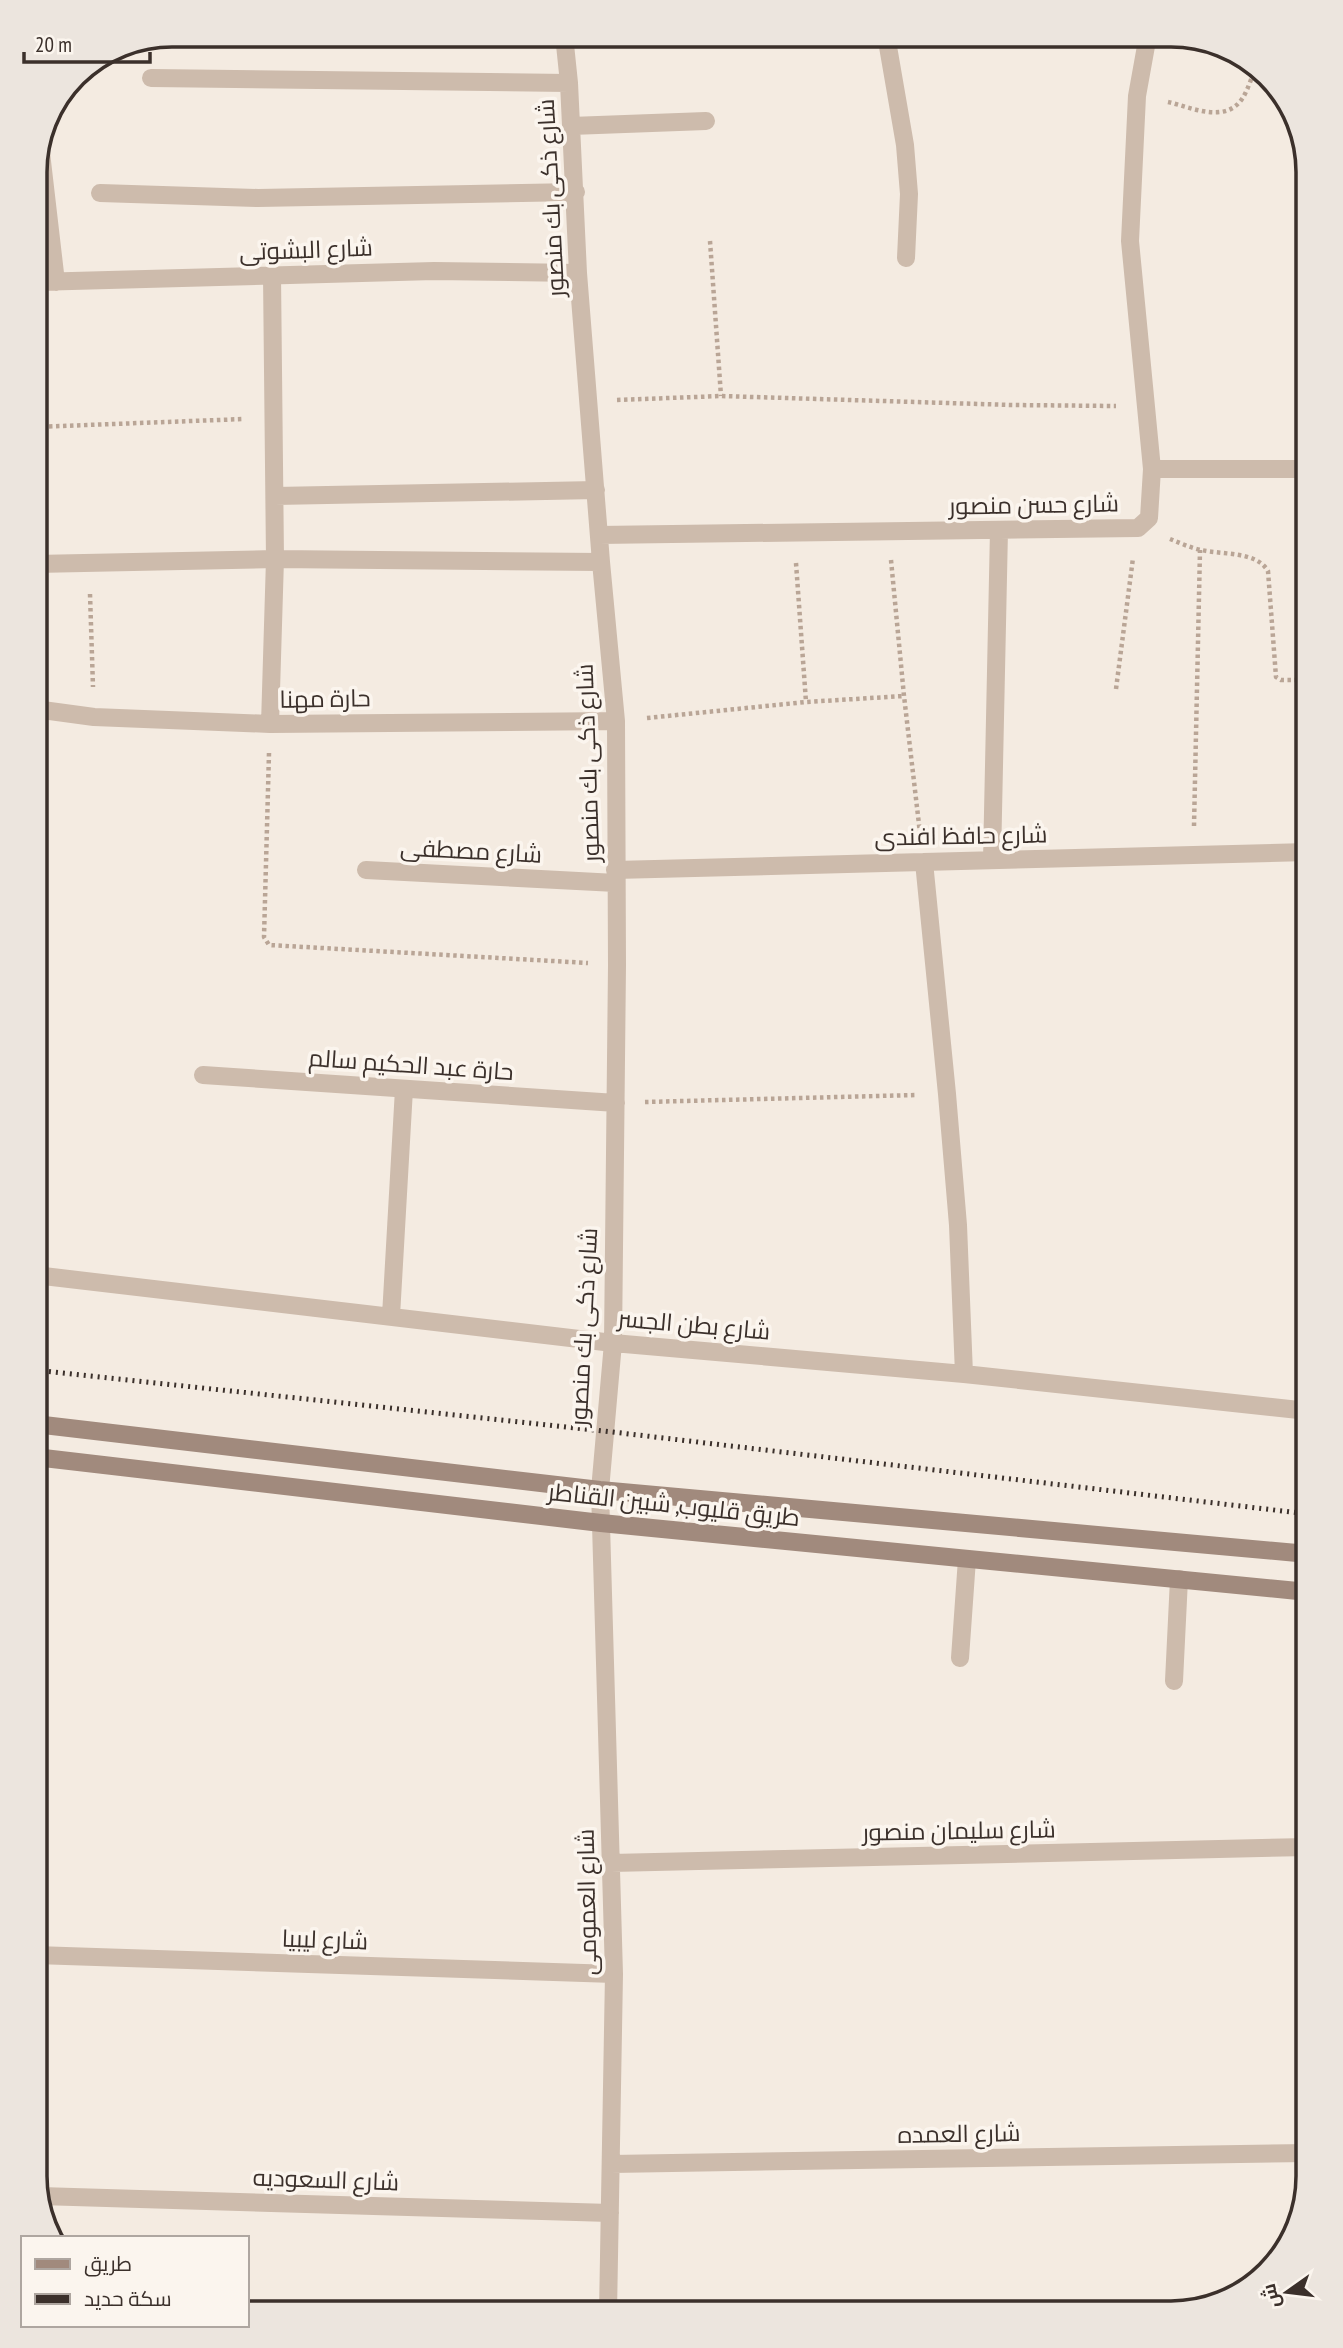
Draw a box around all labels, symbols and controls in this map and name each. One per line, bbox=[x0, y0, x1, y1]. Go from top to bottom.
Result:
scale bar bbox=[24, 21, 150, 65]
text: 20 m bbox=[35, 31, 72, 58]
street label: شارع ذكى بك منصور bbox=[530, 98, 572, 300]
street label: شارع البشوتى bbox=[239, 232, 373, 268]
street label: شارع حسن منصور bbox=[947, 488, 1119, 523]
street label: شارع ذكى بك منصور bbox=[569, 663, 608, 865]
street label: حارة مهنا bbox=[279, 682, 371, 715]
street label: شارع حافظ افندى bbox=[874, 818, 1048, 854]
street label: شارع مصطفى bbox=[399, 831, 543, 871]
street label: حارة عبد الحكيم سالم bbox=[307, 1042, 515, 1088]
street label: شارع ذكى بك منصور bbox=[563, 1227, 605, 1429]
street label: شارع بطن الجسر bbox=[615, 1302, 772, 1348]
street label: طريق قليوب, شبين القناطر bbox=[545, 1476, 802, 1533]
street label: شارع سليمان منصور bbox=[860, 1813, 1056, 1849]
street label: شارع العمومى bbox=[570, 1828, 604, 1976]
street label: شارع ليبيا bbox=[281, 1923, 369, 1957]
street label: شارع العمده bbox=[897, 2117, 1021, 2151]
street label: شارع السعوديه bbox=[252, 2161, 400, 2199]
legend bbox=[21, 2236, 248, 2327]
text: طريق bbox=[84, 2250, 132, 2277]
north arrow bbox=[1252, 2257, 1322, 2327]
text: ش bbox=[1256, 2281, 1285, 2311]
text: سكة حديد bbox=[84, 2285, 172, 2312]

